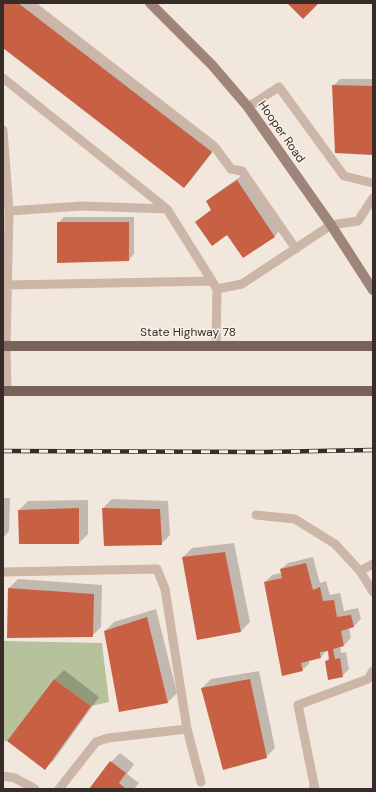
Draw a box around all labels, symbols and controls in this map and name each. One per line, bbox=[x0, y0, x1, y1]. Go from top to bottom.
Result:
street label: Hooper Road bbox=[254, 98, 308, 166]
street label: State Highway 78 bbox=[140, 326, 236, 340]

